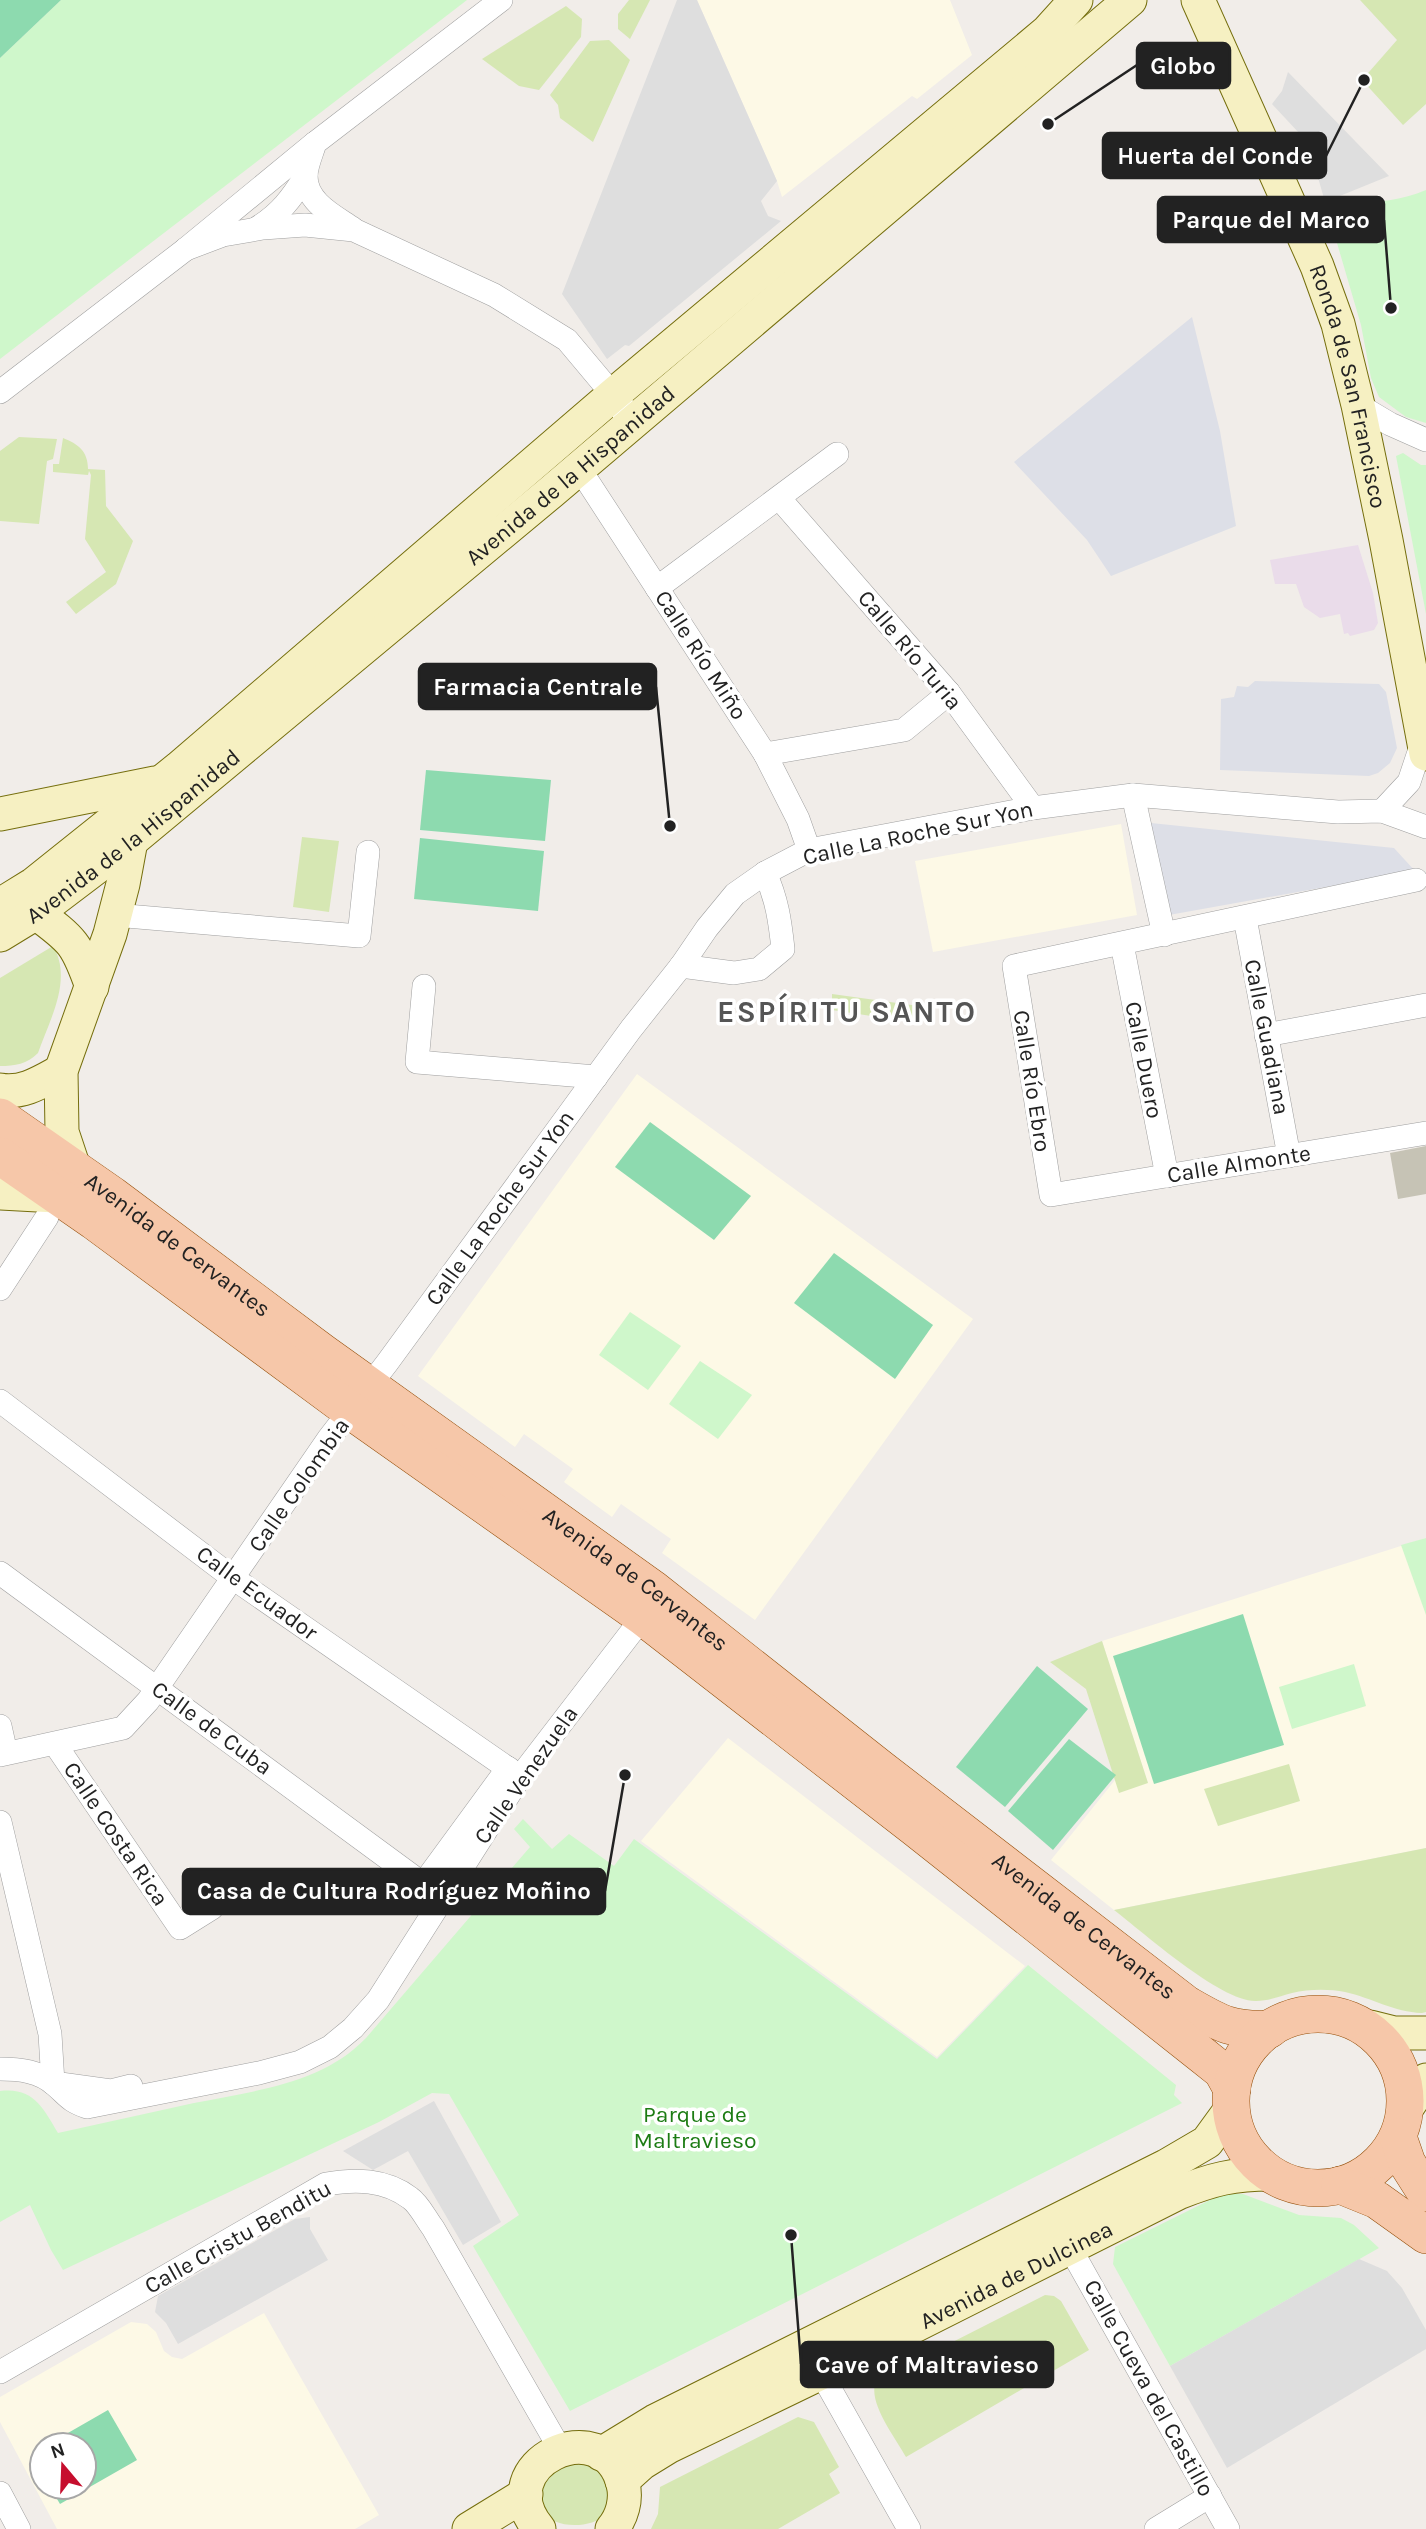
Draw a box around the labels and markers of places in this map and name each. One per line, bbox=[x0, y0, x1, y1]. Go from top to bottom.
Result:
callout: Globo bbox=[1137, 43, 1230, 88]
callout: Huerta del Conde bbox=[1103, 133, 1326, 178]
callout: Parque del Marco bbox=[1158, 197, 1384, 242]
callout: Farmacia Centrale bbox=[419, 664, 656, 709]
callout: Casa de Cultura Rodríguez Moñino bbox=[183, 1869, 605, 1914]
callout: Cave of Maltravieso bbox=[801, 2342, 1053, 2387]

